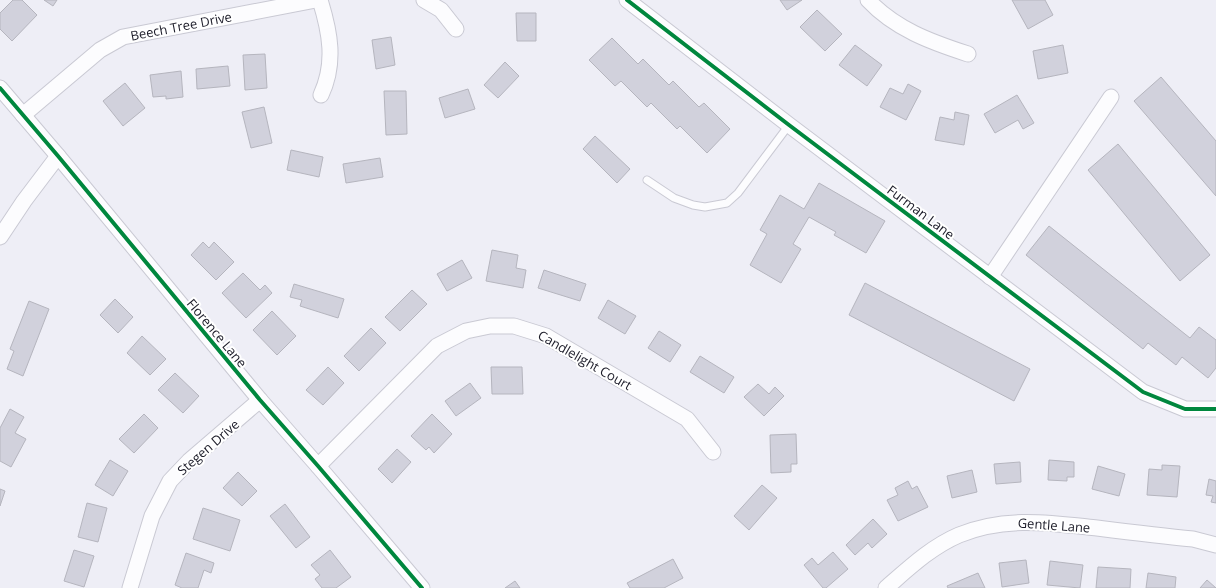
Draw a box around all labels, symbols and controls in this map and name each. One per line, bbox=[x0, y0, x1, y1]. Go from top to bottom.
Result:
street label: Beech Tree Drive bbox=[129, 7, 233, 45]
street label: Furman Lane bbox=[884, 181, 958, 243]
street label: Florence Lane bbox=[183, 295, 251, 371]
street label: Candlelight Court bbox=[535, 326, 635, 394]
street label: Stegen Drive bbox=[173, 415, 243, 479]
street label: Gentle Lane bbox=[1017, 513, 1091, 537]

